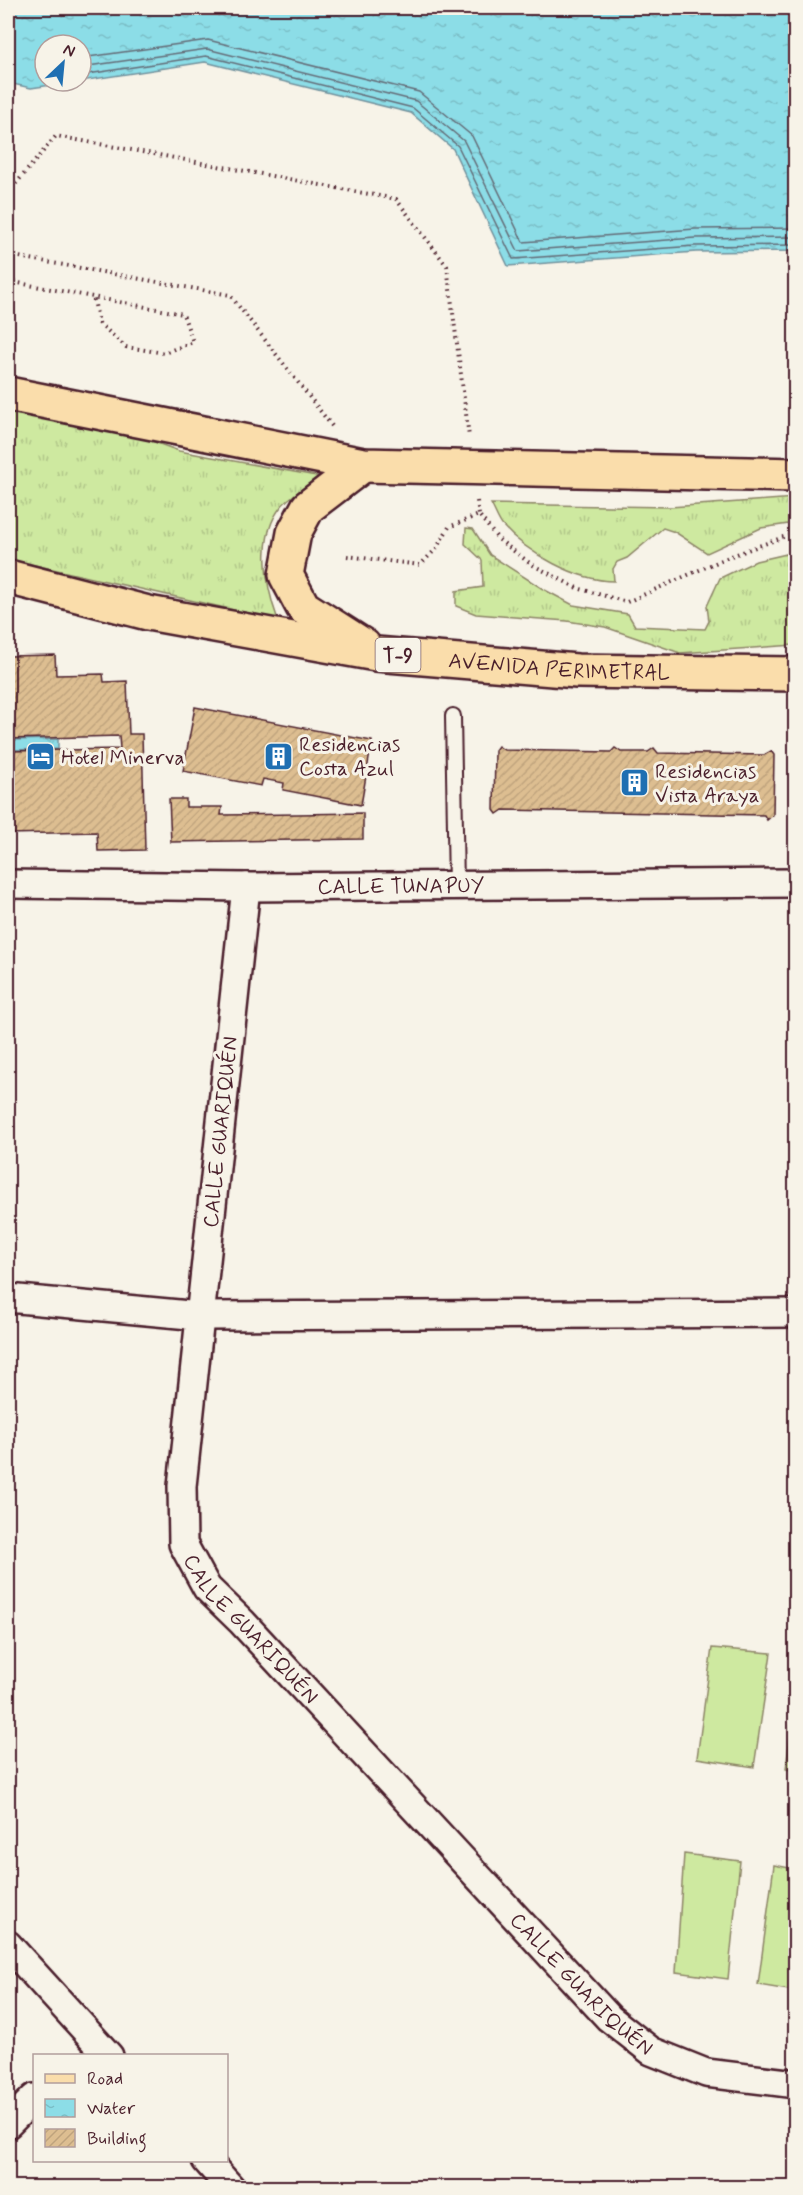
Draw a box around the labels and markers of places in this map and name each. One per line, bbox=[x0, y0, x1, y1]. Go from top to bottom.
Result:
place label: Residencias Costa Azul bbox=[299, 731, 400, 783]
building icon: Residencias Costa Azul bbox=[262, 740, 294, 772]
hotel icon: Hotel Minerva bbox=[24, 741, 56, 773]
place label: Hotel Minerva bbox=[61, 744, 185, 772]
place label: Residencias Vista Araya bbox=[655, 758, 760, 810]
building icon: Residencias Vista Araya bbox=[618, 767, 650, 799]

